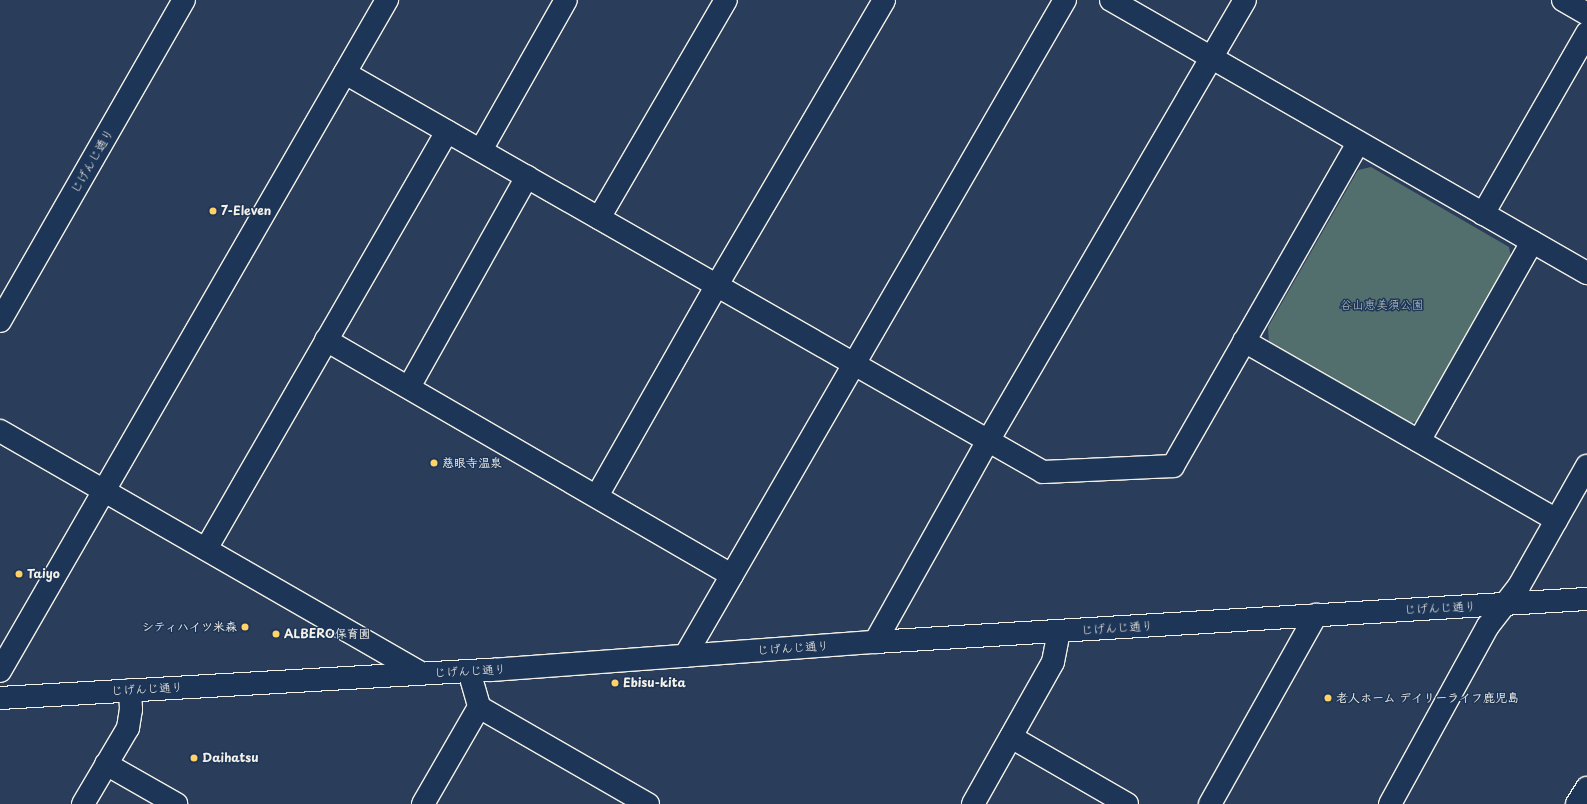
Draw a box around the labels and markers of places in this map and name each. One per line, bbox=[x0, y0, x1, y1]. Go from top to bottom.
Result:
place label: 7-Eleven bbox=[221, 204, 271, 218]
marker: 7-Eleven bbox=[208, 206, 218, 216]
place label: 慈眼寺温泉 bbox=[442, 456, 502, 470]
marker: 慈眼寺温泉 bbox=[429, 458, 439, 468]
place label: Taiyo bbox=[27, 567, 60, 581]
marker: Taiyo bbox=[14, 569, 24, 579]
place label: シティハイツ米森 bbox=[141, 620, 237, 634]
marker: シティハイツ米森 bbox=[240, 622, 250, 632]
place label: ALBERO保育園 bbox=[284, 627, 371, 641]
marker: ALBERO保育園 bbox=[271, 629, 281, 639]
place label: Ebisu-kita bbox=[623, 676, 686, 690]
marker: Ebisu-kita bbox=[610, 678, 620, 688]
place label: 老人ホーム デイリーライフ鹿児島 bbox=[1336, 691, 1520, 705]
marker: 老人ホーム デイリーライフ鹿児島 bbox=[1323, 693, 1333, 703]
place label: Daihatsu bbox=[202, 751, 259, 765]
marker: Daihatsu bbox=[189, 753, 199, 763]

